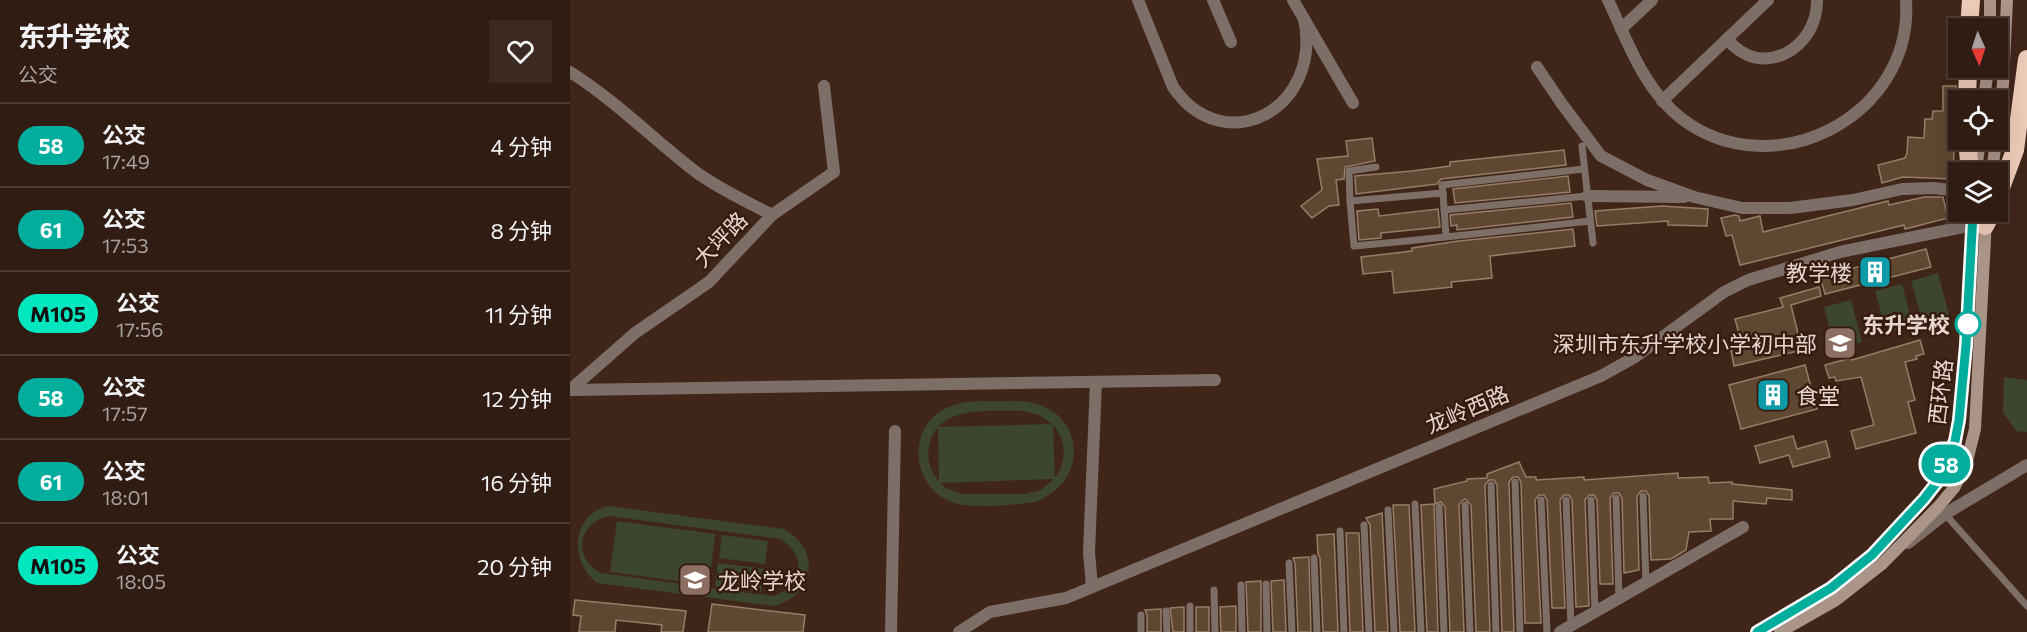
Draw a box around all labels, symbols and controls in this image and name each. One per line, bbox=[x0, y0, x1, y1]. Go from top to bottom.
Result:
north arrow bbox=[1948, 18, 2008, 78]
map controls bbox=[1948, 18, 2008, 222]
text: 东升学校 bbox=[18, 19, 130, 53]
button: heart bbox=[489, 20, 552, 83]
text: 公交 bbox=[18, 62, 58, 86]
button: locate bbox=[1948, 90, 2008, 150]
text: 公交 bbox=[102, 121, 146, 148]
text: 58 bbox=[38, 133, 64, 158]
text: 4 分钟 bbox=[491, 133, 552, 160]
text: 17:49 bbox=[102, 149, 150, 173]
button: layers bbox=[1948, 162, 2008, 222]
text: 公交 bbox=[102, 205, 146, 232]
street label: 大坪路 bbox=[687, 206, 753, 272]
text: 61 bbox=[40, 217, 62, 242]
text: 8 分钟 bbox=[490, 217, 552, 244]
text: 17:53 bbox=[102, 233, 149, 257]
building icon: 教学楼 bbox=[1857, 254, 1893, 290]
place label: 教学楼 bbox=[1786, 259, 1852, 286]
text: 公交 bbox=[116, 289, 160, 316]
text: M105 bbox=[30, 301, 86, 326]
text: 11 分钟 bbox=[485, 301, 552, 328]
place label: 东升学校 bbox=[1862, 311, 1950, 338]
marker: 东升学校 bbox=[1955, 311, 1981, 337]
text: 17:56 bbox=[116, 317, 163, 341]
school or university icon: 深圳市东升学校小学初中部 bbox=[1822, 325, 1858, 361]
place label: 深圳市东升学校小学初中部 bbox=[1553, 330, 1817, 357]
street label: 西环路 bbox=[1923, 358, 1957, 426]
text: 公交 bbox=[102, 373, 146, 400]
building icon: 食堂 bbox=[1755, 377, 1791, 413]
street label: 龙岭西路 bbox=[1421, 379, 1513, 439]
place label: 食堂 bbox=[1796, 382, 1840, 409]
text: 58 bbox=[38, 385, 64, 410]
text: 12 分钟 bbox=[482, 385, 552, 412]
text: 17:57 bbox=[102, 401, 148, 425]
line badge: 58 bbox=[1919, 444, 1973, 484]
text: 58 bbox=[1933, 452, 1959, 477]
text: 公交 bbox=[102, 457, 146, 484]
text: 61 bbox=[40, 469, 62, 494]
text: 16 分钟 bbox=[481, 469, 552, 496]
text: 18:01 bbox=[102, 485, 149, 509]
text: 公交 bbox=[116, 541, 160, 568]
text: M105 bbox=[30, 553, 86, 578]
text: 20 分钟 bbox=[477, 553, 552, 580]
school or university icon: 龙岭学校 bbox=[677, 562, 713, 598]
place label: 龙岭学校 bbox=[718, 567, 806, 594]
text: 18:05 bbox=[116, 569, 166, 593]

